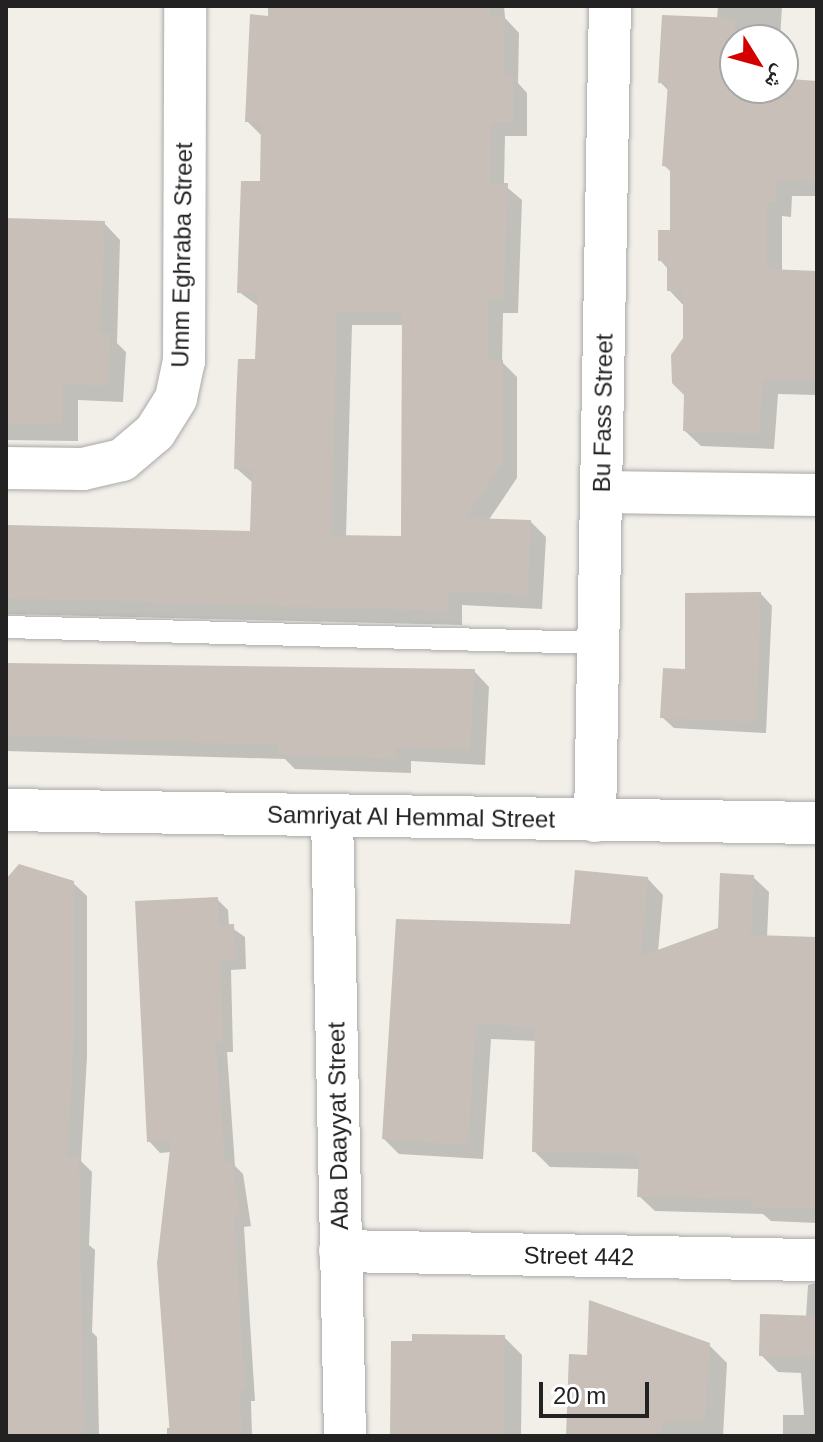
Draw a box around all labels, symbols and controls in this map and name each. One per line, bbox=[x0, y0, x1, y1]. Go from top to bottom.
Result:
north arrow bbox=[719, 24, 799, 104]
text: ش bbox=[760, 61, 794, 94]
street label: Umm Eghraba Street bbox=[166, 142, 198, 368]
street label: Bu Fass Street bbox=[587, 333, 619, 493]
street label: Samriyat Al Hemmal Street bbox=[266, 800, 556, 834]
street label: Aba Daayyat Street bbox=[322, 1022, 354, 1230]
street label: Street 442 bbox=[523, 1241, 635, 1271]
scale bar bbox=[543, 1366, 653, 1416]
text: 20 m bbox=[553, 1382, 606, 1409]

